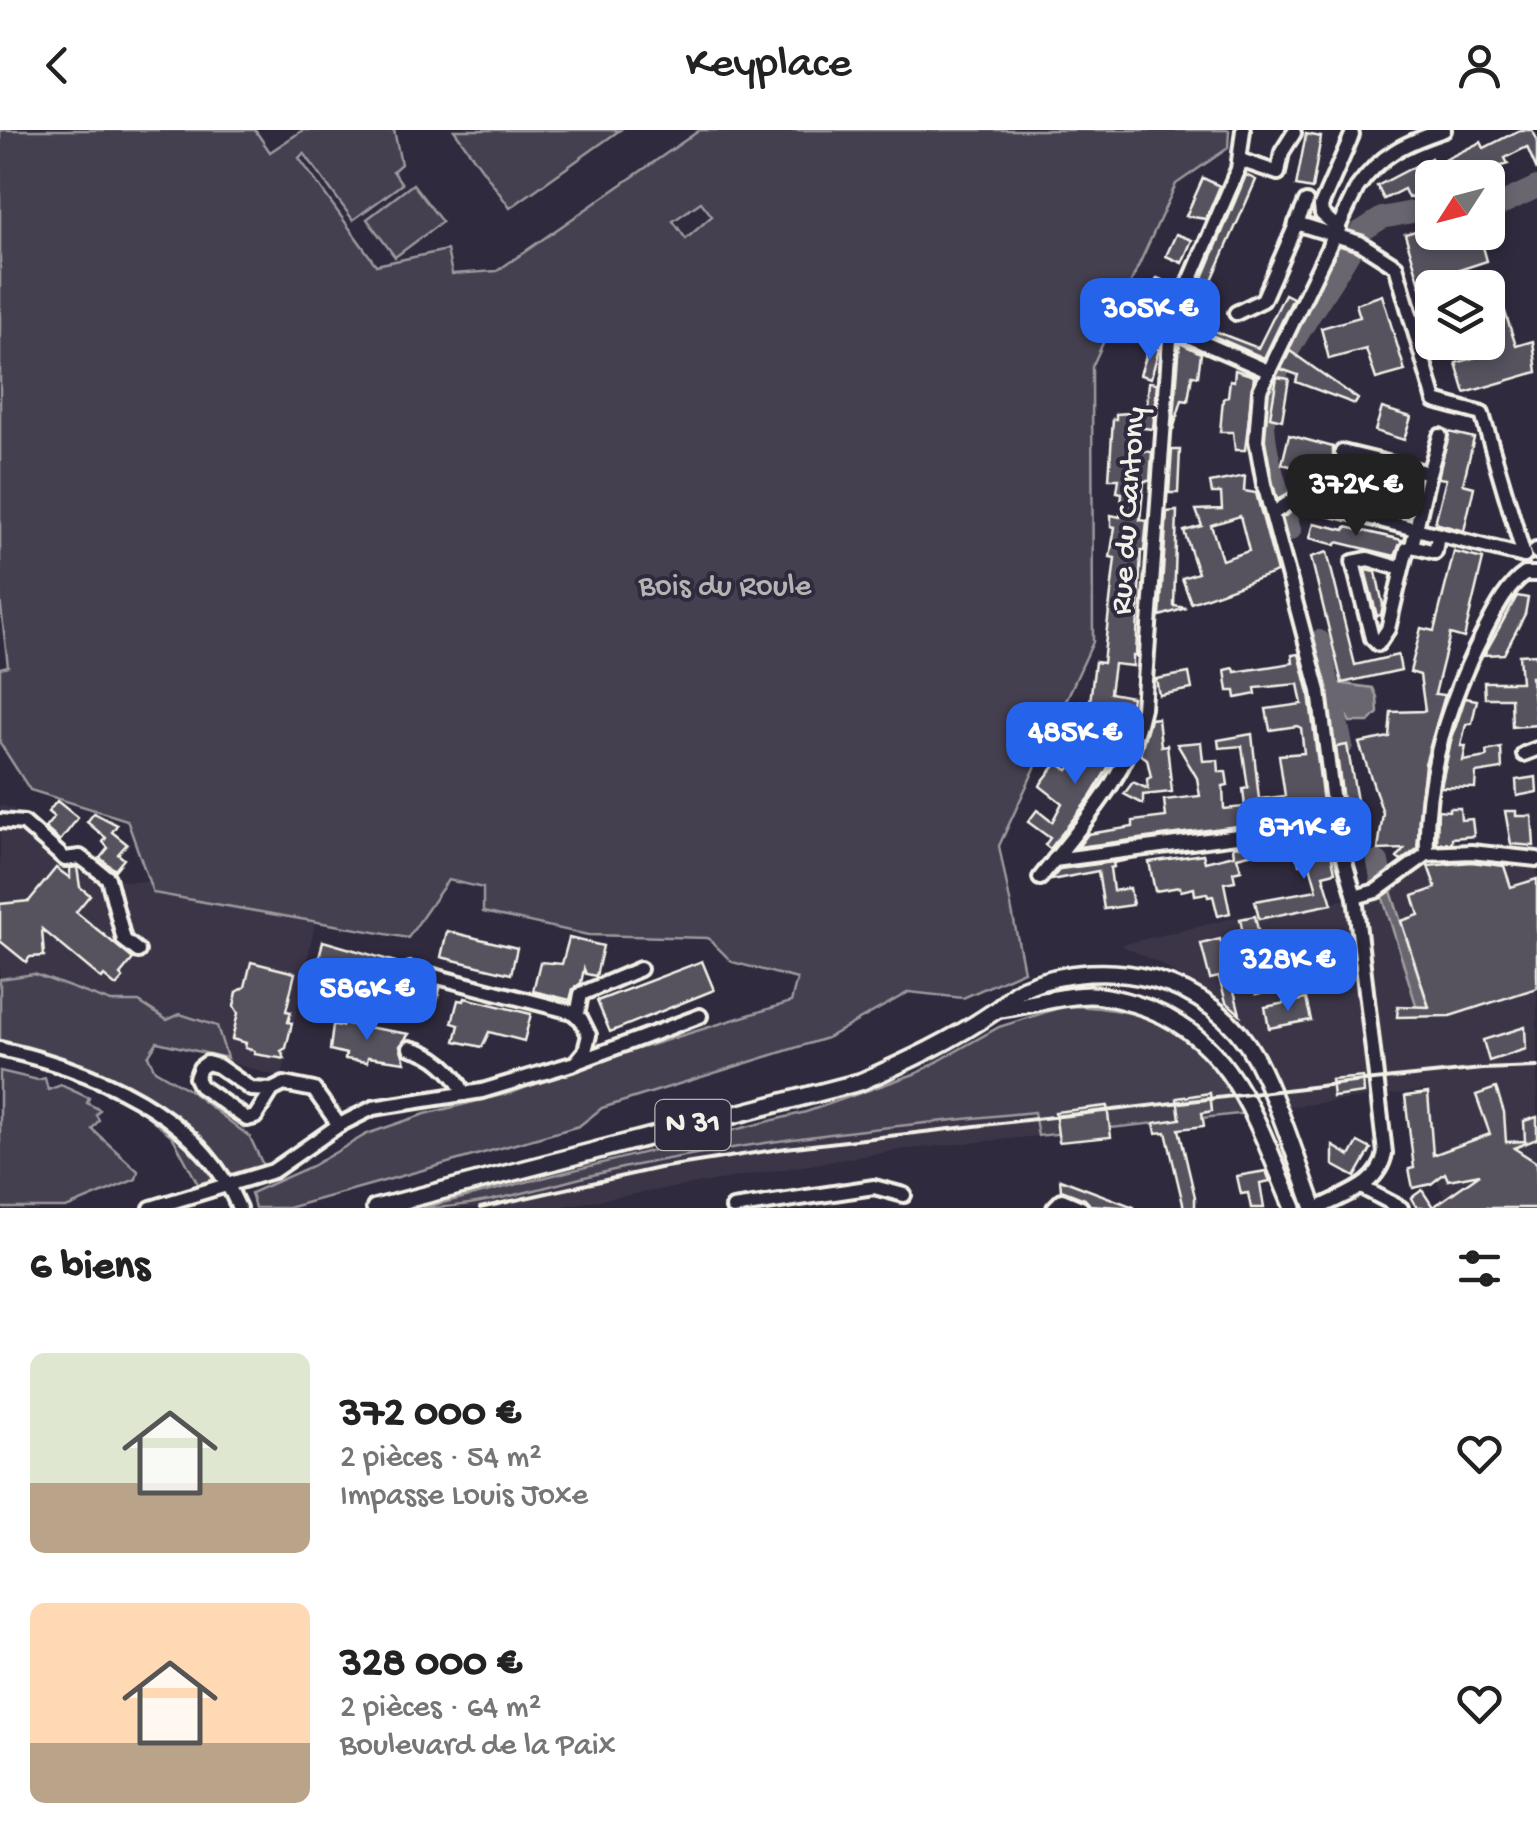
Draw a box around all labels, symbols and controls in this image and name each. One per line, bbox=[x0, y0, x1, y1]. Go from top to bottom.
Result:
icon: back bbox=[30, 38, 85, 93]
icon: person bbox=[1452, 38, 1507, 93]
text: Keyplace bbox=[686, 39, 851, 92]
north arrow bbox=[1415, 160, 1505, 250]
map controls bbox=[1415, 160, 1505, 360]
button: layers bbox=[1415, 270, 1505, 360]
pin: 305K € bbox=[1069, 278, 1231, 363]
text: 305K € bbox=[1102, 291, 1198, 329]
street label: Rue du Cantony bbox=[1104, 406, 1156, 616]
pin: 372K € bbox=[1275, 454, 1437, 539]
text: 372K € bbox=[1309, 467, 1403, 505]
park label: Bois du Roule bbox=[638, 569, 812, 607]
pin: 485K € bbox=[994, 702, 1156, 787]
text: 485K € bbox=[1028, 715, 1122, 753]
pin: 871K € bbox=[1223, 797, 1385, 882]
text: 871K € bbox=[1258, 810, 1350, 848]
pin: 328K € bbox=[1207, 929, 1369, 1014]
text: 328K € bbox=[1241, 942, 1335, 980]
pin: 586K € bbox=[286, 958, 448, 1043]
text: 586K € bbox=[320, 971, 414, 1009]
road number: N 31 bbox=[656, 1100, 730, 1150]
icon: filters bbox=[1452, 1241, 1507, 1296]
text: 6 biens bbox=[30, 1244, 150, 1293]
text: 372 000 € bbox=[340, 1391, 521, 1440]
icon: home bbox=[110, 1393, 230, 1513]
icon: heart bbox=[1452, 1426, 1507, 1481]
text: 2 pièces · 54 m² bbox=[340, 1440, 542, 1478]
text: Impasse Louis Joxe bbox=[340, 1478, 588, 1516]
text: 328 000 € bbox=[340, 1641, 522, 1690]
icon: home bbox=[110, 1643, 230, 1763]
icon: heart bbox=[1452, 1676, 1507, 1731]
text: 2 pièces · 64 m² bbox=[340, 1690, 541, 1728]
text: Boulevard de la Paix bbox=[340, 1728, 616, 1766]

